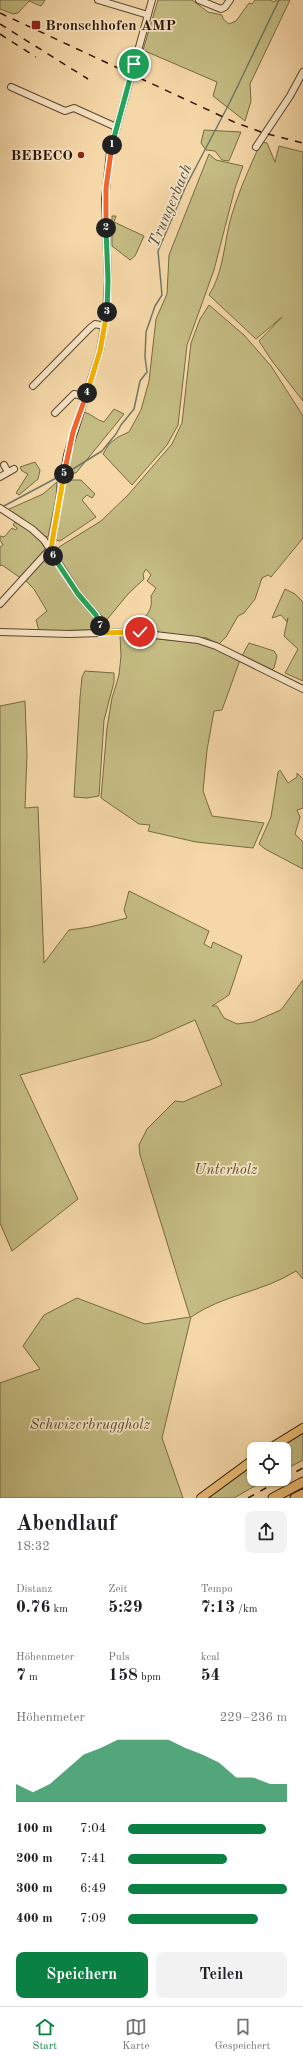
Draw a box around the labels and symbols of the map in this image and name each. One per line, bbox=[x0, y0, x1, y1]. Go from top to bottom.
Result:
marker: Bronschhofen AMP bbox=[30, 19, 42, 31]
place label: Bronschhofen AMP bbox=[45, 19, 176, 34]
pin bbox=[117, 47, 151, 81]
pin: 1 bbox=[102, 135, 122, 155]
place label: BEBECO bbox=[10, 149, 73, 164]
marker: BEBECO bbox=[76, 150, 86, 160]
water label: Trungerbach bbox=[146, 162, 196, 250]
pin: 2 bbox=[96, 218, 116, 238]
pin: 3 bbox=[97, 302, 117, 322]
pin: 4 bbox=[77, 383, 97, 403]
pin: 5 bbox=[54, 464, 74, 484]
pin: 6 bbox=[43, 546, 63, 566]
pin bbox=[123, 615, 157, 649]
pin: 7 bbox=[90, 616, 110, 636]
park label: Unterholz bbox=[194, 1163, 258, 1178]
park label: Schwizerbruggholz bbox=[30, 1418, 151, 1433]

